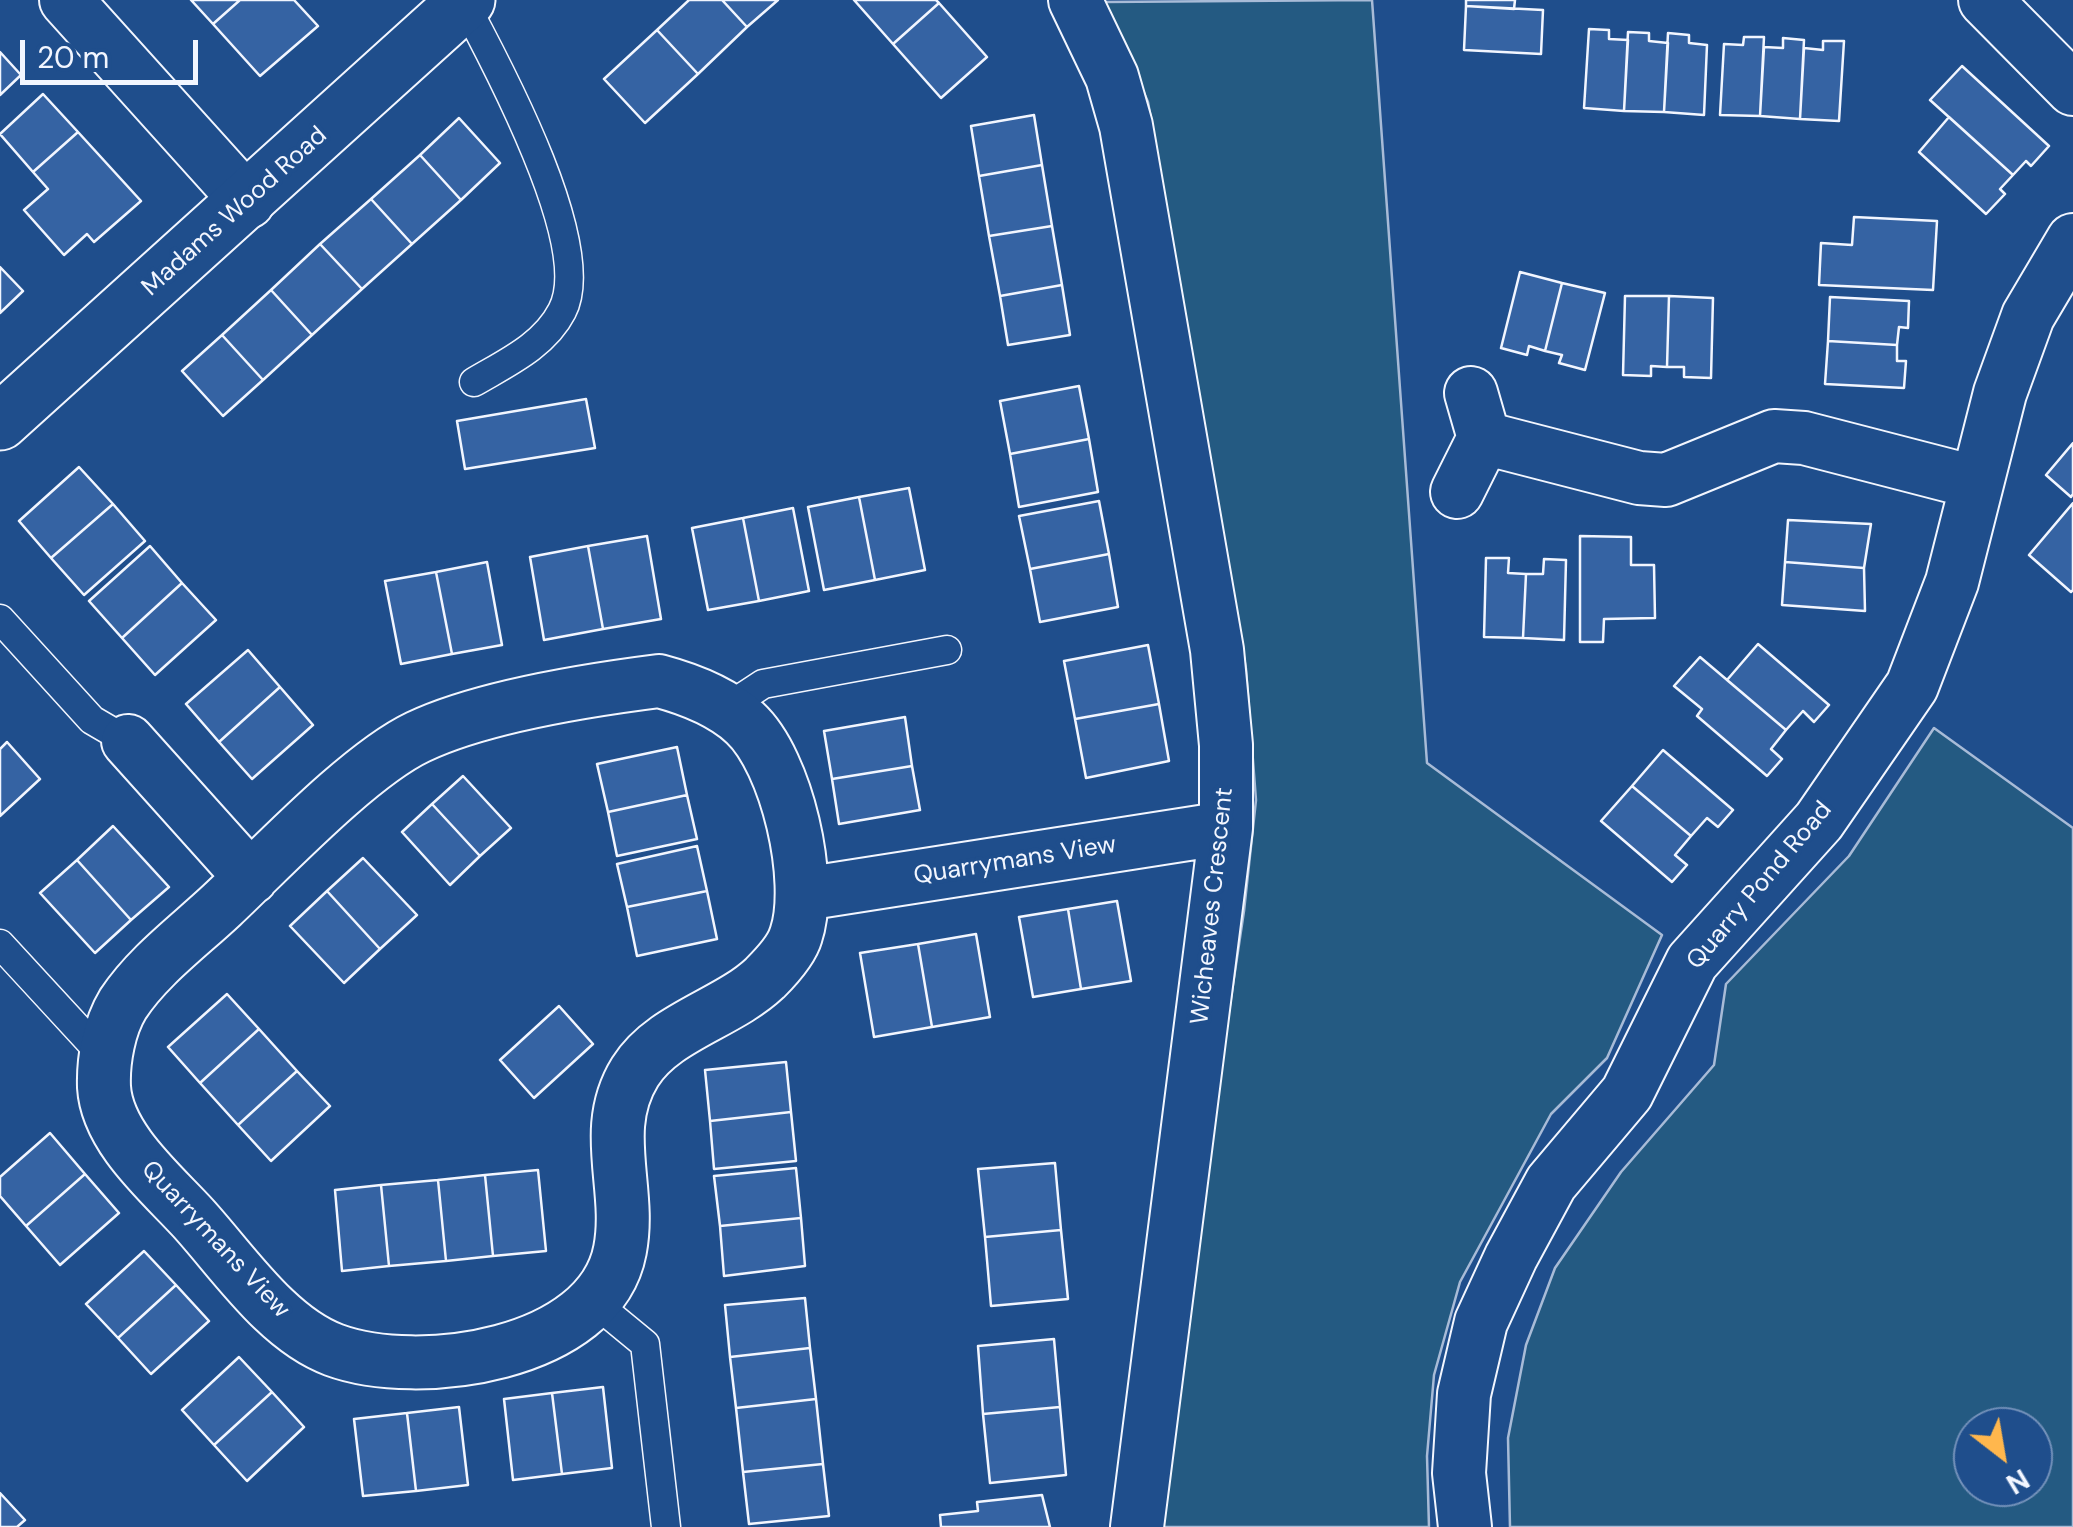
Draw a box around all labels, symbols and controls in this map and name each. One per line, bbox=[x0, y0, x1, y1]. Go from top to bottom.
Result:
scale bar bbox=[25, 20, 202, 82]
text: 20 m bbox=[37, 38, 109, 77]
street label: Madams Wood Road bbox=[136, 121, 334, 303]
street label: Wicheaves Crescent bbox=[1186, 786, 1240, 1026]
street label: Quarry Pond Road bbox=[1681, 796, 1839, 976]
street label: Quarrymans View bbox=[912, 830, 1118, 892]
street label: Quarrymans View bbox=[134, 1155, 296, 1325]
north arrow bbox=[1953, 1407, 2053, 1507]
text: N bbox=[1999, 1460, 2036, 1503]

